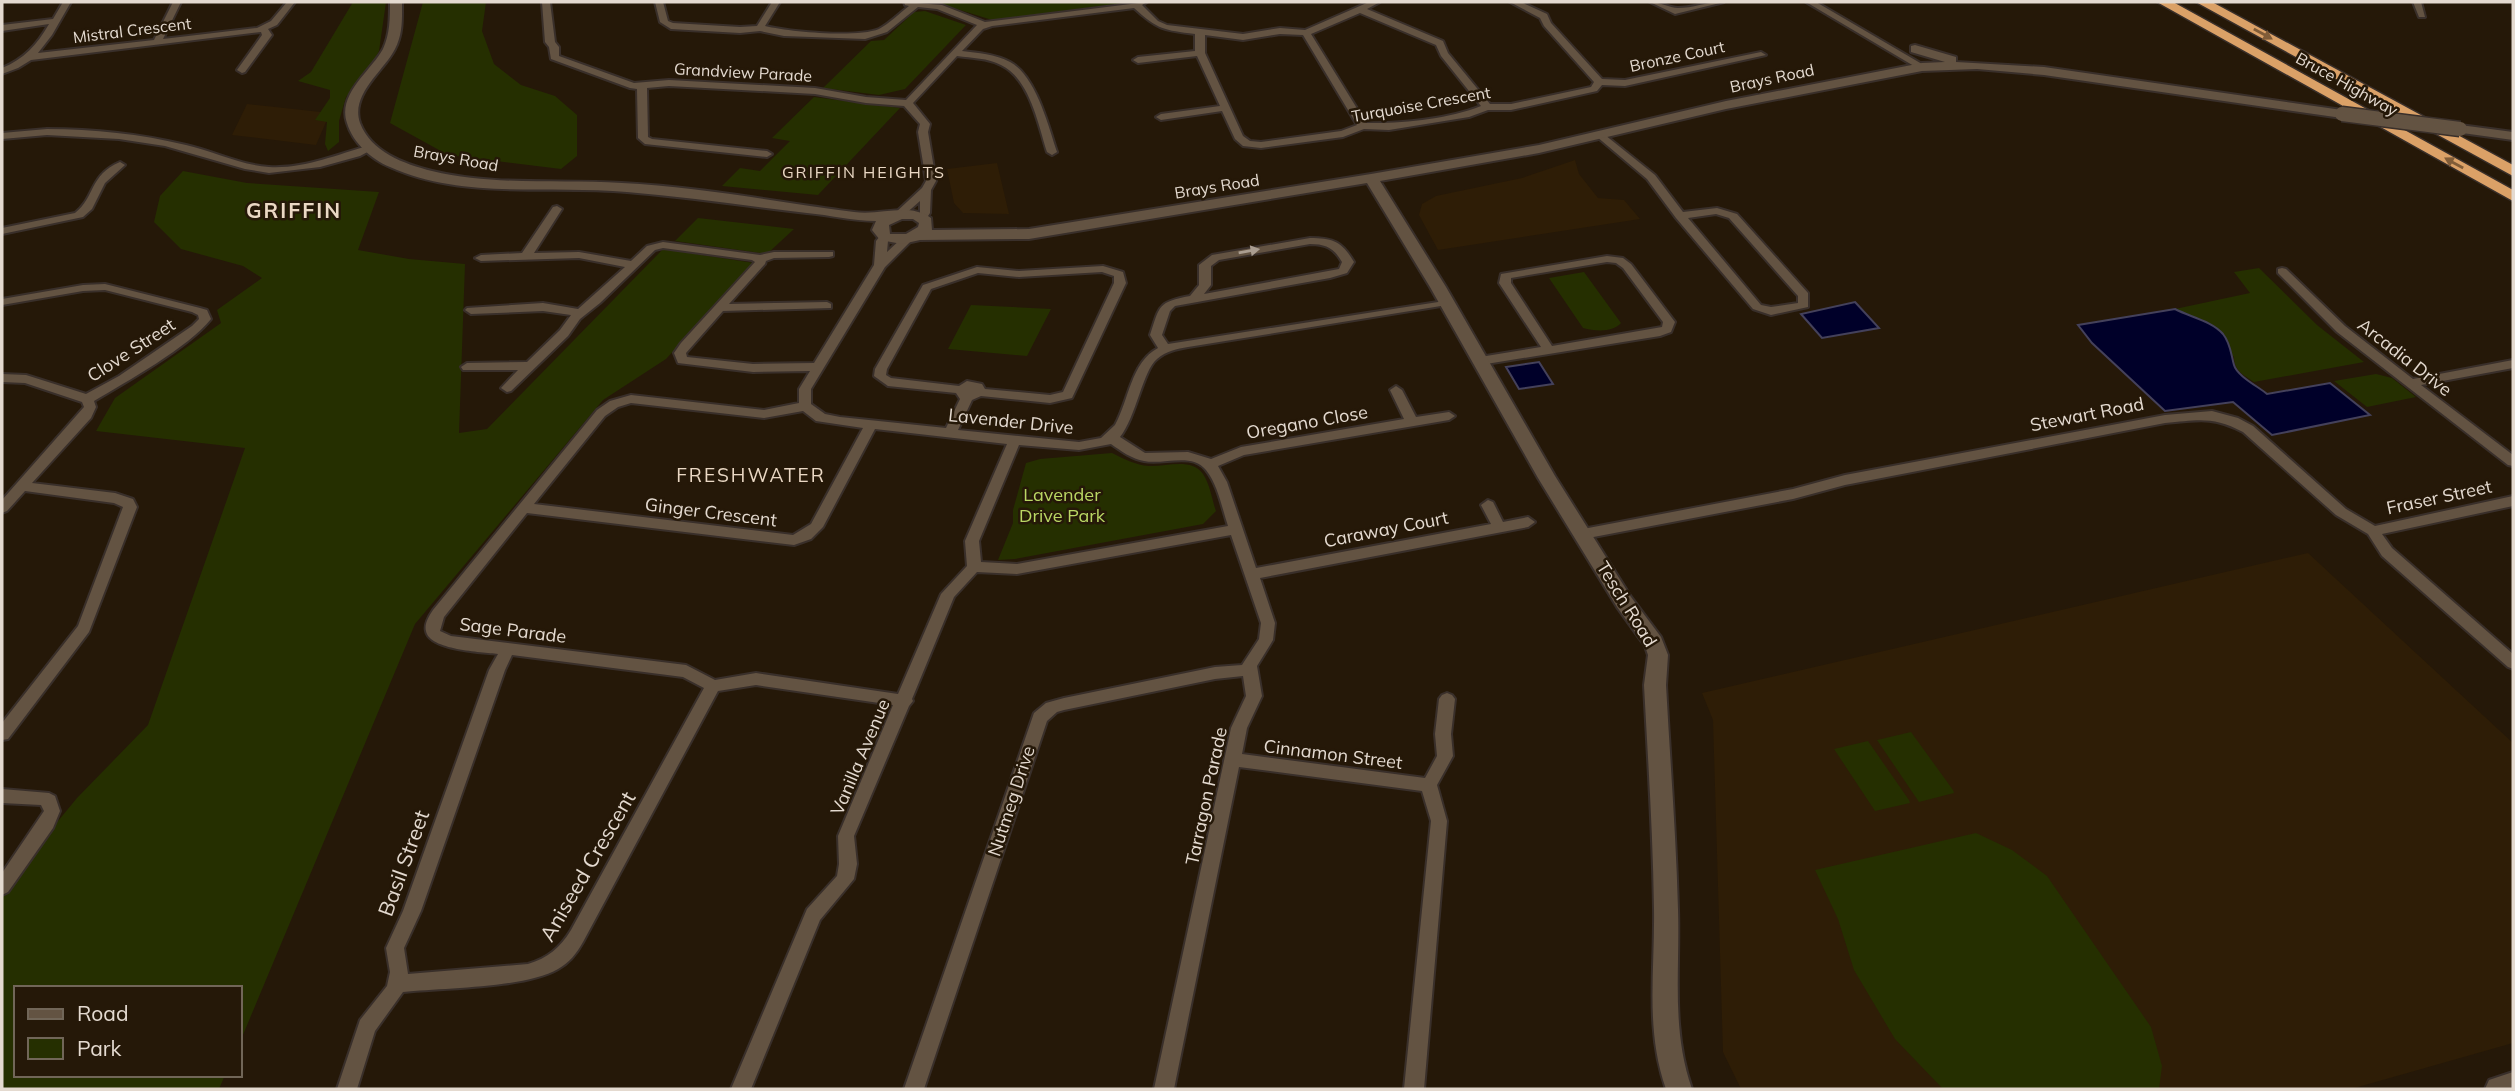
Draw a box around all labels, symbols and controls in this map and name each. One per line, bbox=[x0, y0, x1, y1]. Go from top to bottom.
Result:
street label: Mistral Crescent bbox=[72, 13, 193, 47]
one-way arrow bbox=[2253, 28, 2273, 40]
street label: Bronze Court bbox=[1628, 36, 1727, 76]
street label: Bruce Highway bbox=[2293, 48, 2402, 120]
street label: Grandview Parade bbox=[673, 58, 813, 86]
street label: Brays Road bbox=[1728, 59, 1816, 97]
street label: Turquoise Crescent bbox=[1350, 82, 1492, 126]
street label: Brays Road bbox=[412, 141, 500, 175]
one-way arrow bbox=[2444, 157, 2463, 169]
district label: GRIFFIN HEIGHTS bbox=[782, 162, 946, 182]
street label: Brays Road bbox=[1173, 169, 1261, 203]
district label: GRIFFIN bbox=[246, 197, 342, 223]
one-way arrow bbox=[1238, 245, 1260, 256]
street label: Clove Street bbox=[83, 313, 179, 387]
street label: Arcadia Drive bbox=[2353, 313, 2457, 401]
street label: Stewart Road bbox=[2028, 392, 2146, 436]
street label: Oregano Close bbox=[1244, 400, 1370, 444]
street label: Lavender Drive bbox=[947, 403, 1075, 439]
district label: FRESHWATER bbox=[676, 463, 826, 487]
street label: Fraser Street bbox=[2384, 475, 2494, 519]
park label: Lavender Drive Park bbox=[1019, 483, 1106, 527]
street label: Ginger Crescent bbox=[644, 492, 778, 532]
street label: Caraway Court bbox=[1322, 506, 1450, 552]
street label: Tesch Road bbox=[1592, 557, 1662, 651]
street label: Sage Parade bbox=[458, 612, 568, 648]
street label: Vanilla Avenue bbox=[825, 695, 895, 819]
street label: Tarragon Parade bbox=[1180, 725, 1232, 867]
street label: Cinnamon Street bbox=[1262, 734, 1404, 774]
street label: Nutmeg Drive bbox=[982, 743, 1040, 859]
street label: Aniseed Crescent bbox=[533, 786, 641, 946]
street label: Basil Street bbox=[372, 806, 434, 920]
legend bbox=[14, 986, 242, 1077]
text: Road bbox=[77, 1000, 128, 1026]
text: Park bbox=[77, 1035, 121, 1061]

